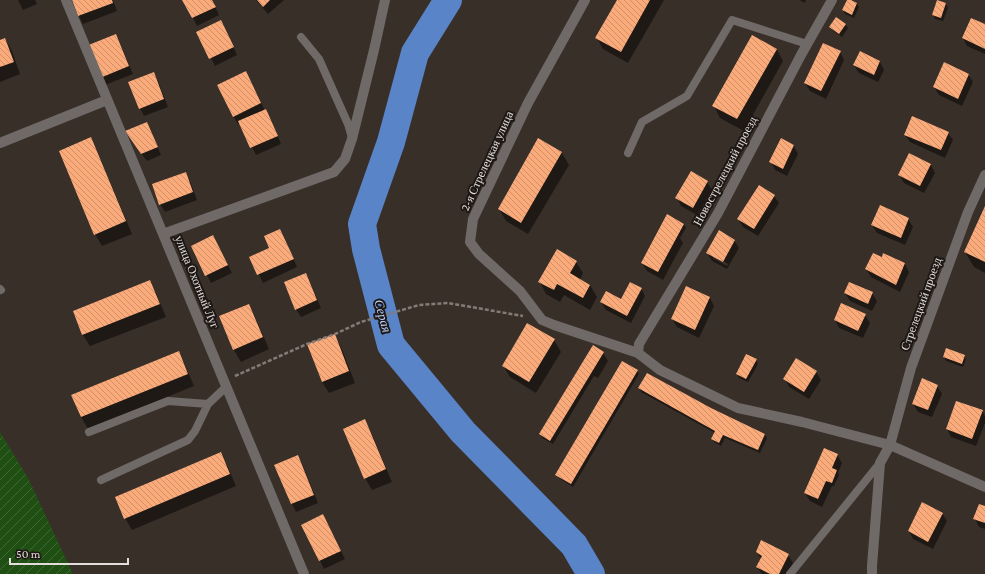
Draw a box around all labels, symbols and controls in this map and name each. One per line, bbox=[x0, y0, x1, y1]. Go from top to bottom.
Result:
street label: 2-я Стрелецкая улица bbox=[458, 108, 517, 213]
street label: Новострелецкий проезд bbox=[690, 114, 760, 228]
street label: улица Охотный Луг bbox=[172, 233, 222, 331]
street label: Стрелецкий проезд bbox=[898, 256, 944, 352]
water label: Серая bbox=[371, 298, 395, 334]
scale bar bbox=[10, 540, 128, 566]
text: 50 m bbox=[16, 547, 41, 561]

